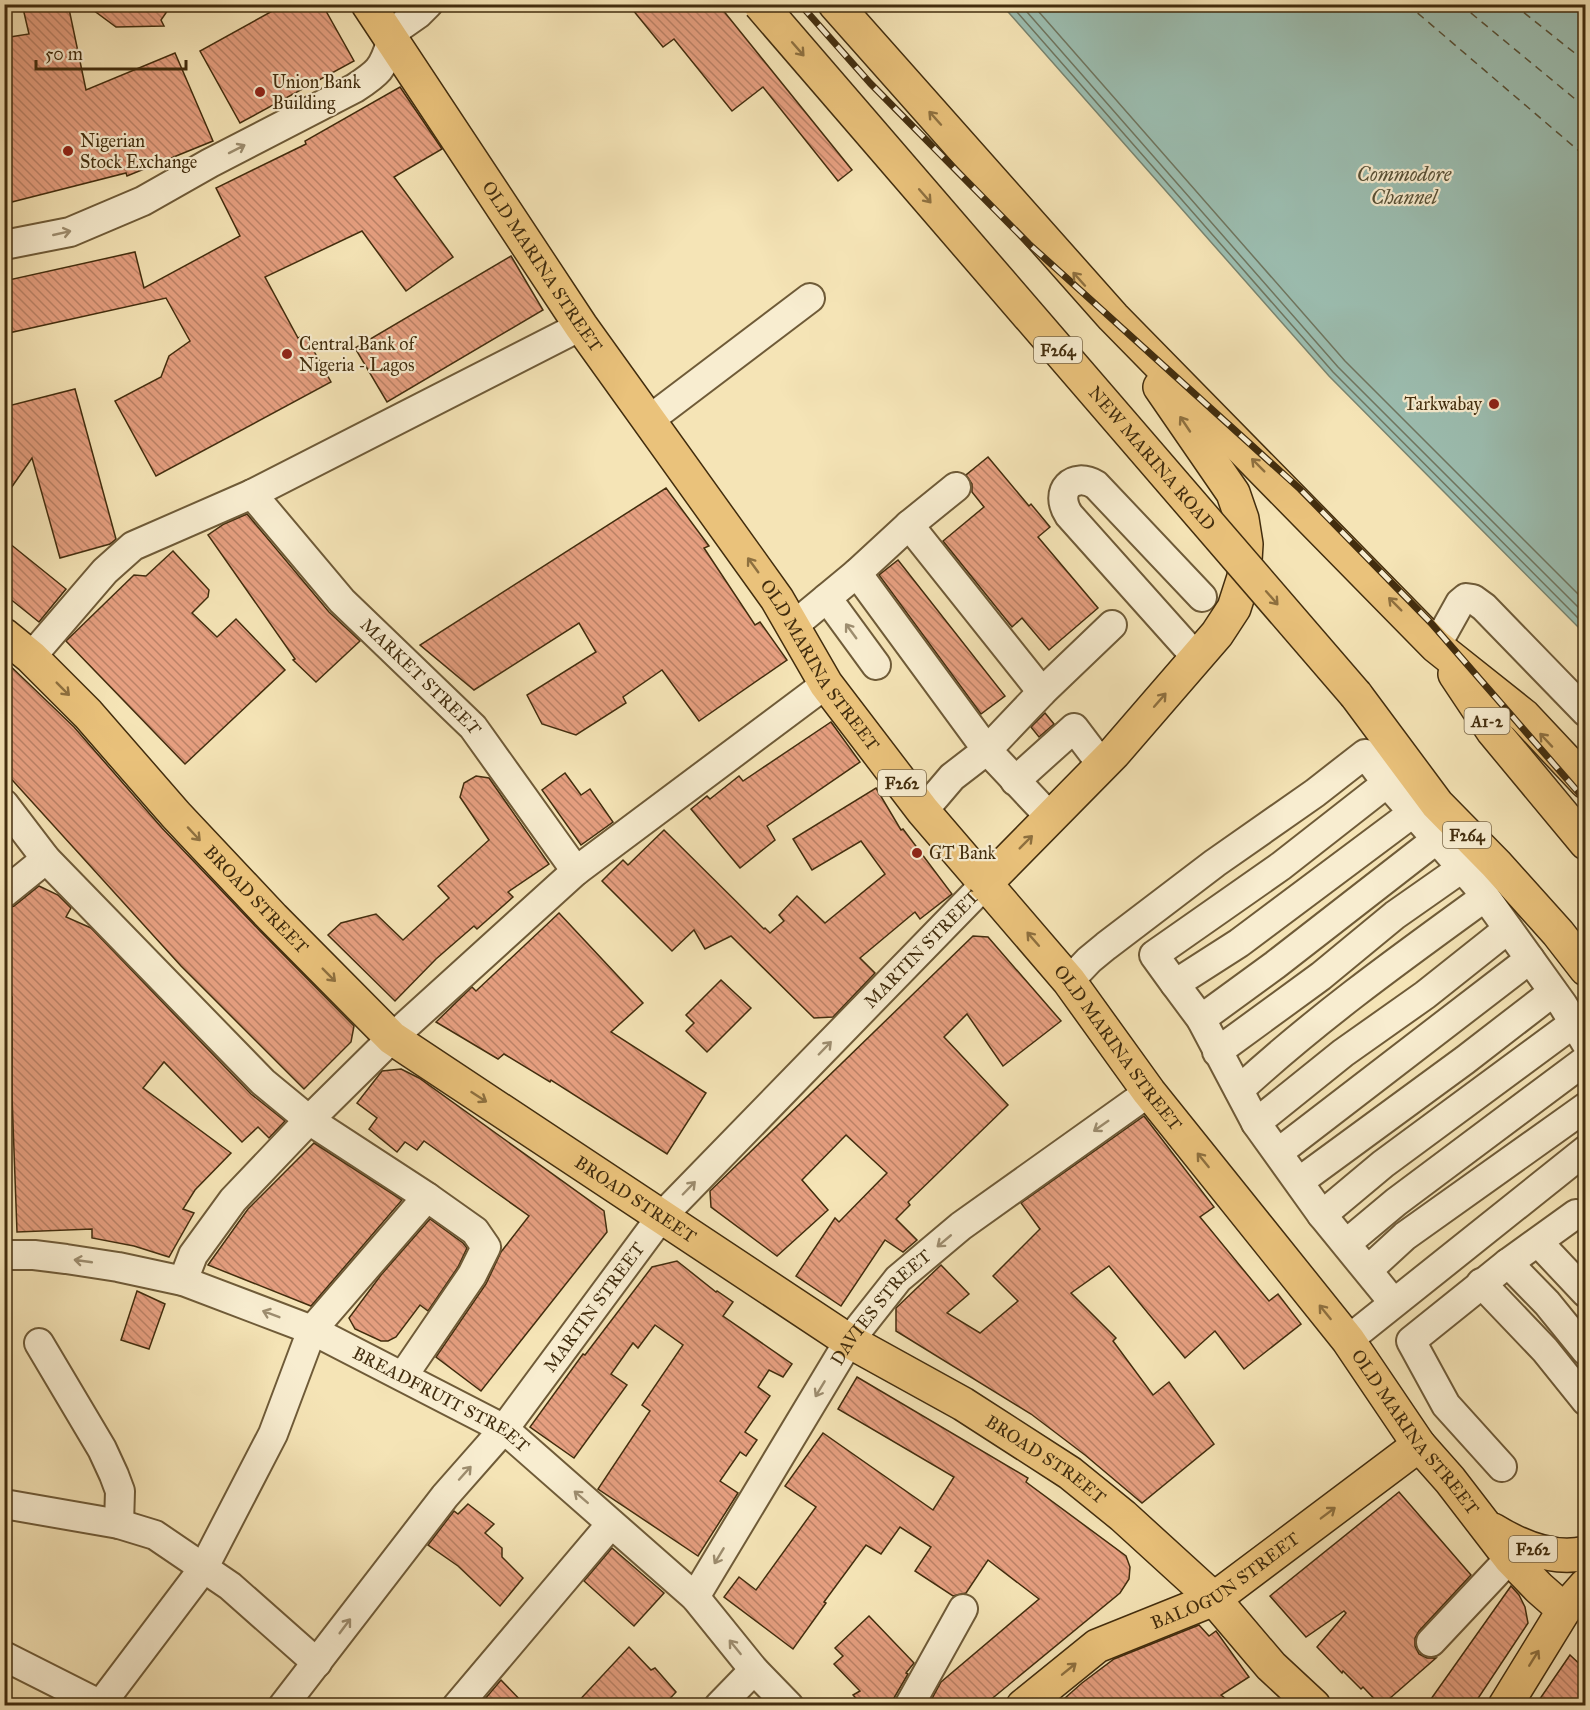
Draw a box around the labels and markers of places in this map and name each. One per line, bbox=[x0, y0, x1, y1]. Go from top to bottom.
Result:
place label: Union Bank Building bbox=[272, 71, 361, 115]
marker: Union Bank Building bbox=[253, 85, 267, 99]
place label: Nigerian Stock Exchange bbox=[80, 130, 197, 174]
marker: Nigerian Stock Exchange bbox=[61, 144, 75, 158]
place label: Central Bank of Nigeria - Lagos bbox=[299, 333, 418, 377]
marker: Central Bank of Nigeria - Lagos bbox=[280, 347, 294, 361]
place label: Tarkwabay bbox=[1404, 393, 1483, 415]
marker: Tarkwabay bbox=[1487, 397, 1501, 411]
place label: GT Bank bbox=[929, 842, 997, 864]
marker: GT Bank bbox=[910, 846, 924, 860]

